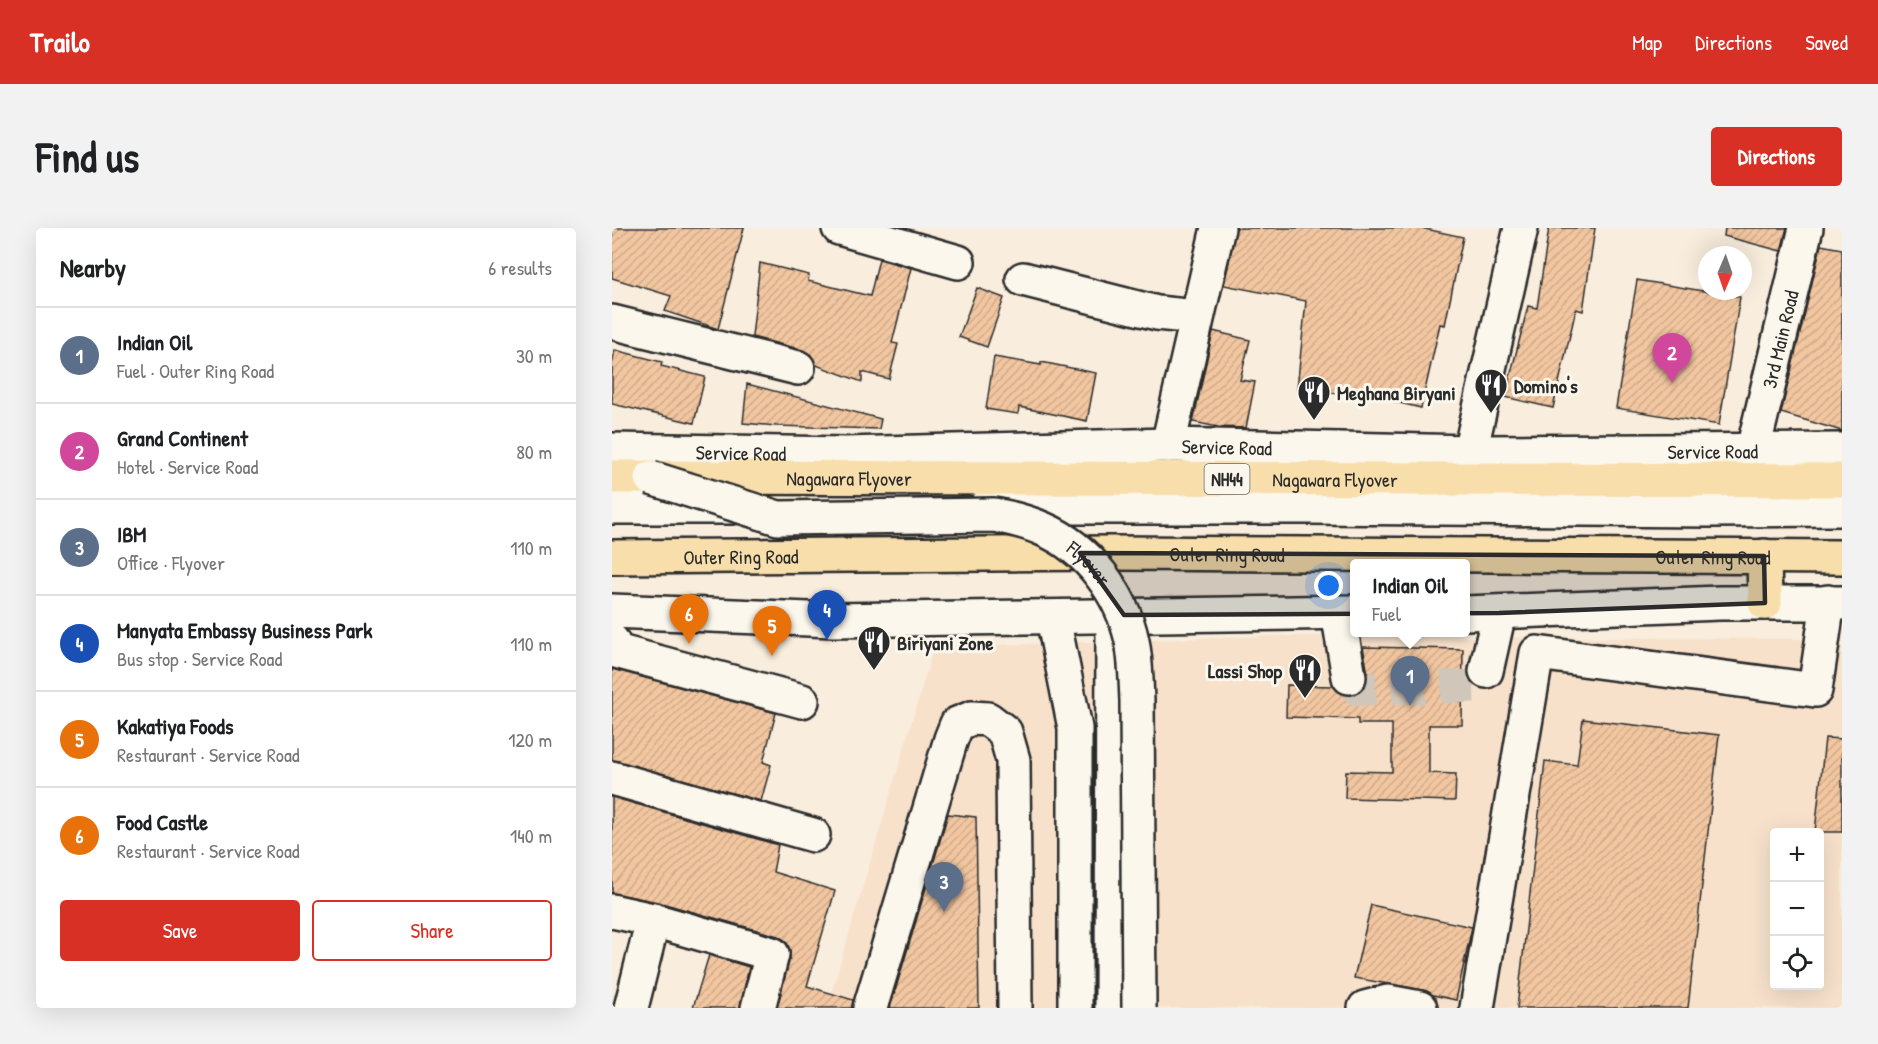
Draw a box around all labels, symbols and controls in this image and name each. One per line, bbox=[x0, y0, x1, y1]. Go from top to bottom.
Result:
text: Trailo bbox=[30, 23, 90, 61]
text: Map bbox=[1632, 28, 1662, 57]
text: Directions bbox=[1695, 28, 1772, 57]
text: Saved bbox=[1805, 28, 1848, 57]
button: Directions bbox=[1711, 127, 1842, 186]
text: Find us bbox=[36, 128, 139, 185]
north arrow bbox=[1698, 246, 1752, 300]
text: Nearby bbox=[60, 250, 126, 285]
text: 6 results bbox=[488, 254, 552, 281]
street label: 3rd Main Road bbox=[1755, 287, 1804, 391]
text: Indian Oil bbox=[117, 327, 192, 357]
pin: 2 bbox=[1652, 334, 1692, 383]
text: 1 bbox=[76, 342, 83, 369]
text: 30 m bbox=[516, 342, 552, 369]
text: Fuel · Outer Ring Road bbox=[117, 357, 274, 384]
restaurant icon: Domino's bbox=[1473, 367, 1509, 414]
place label: Domino's bbox=[1514, 372, 1578, 399]
restaurant icon: Meghana Biryani bbox=[1296, 374, 1332, 421]
place label: Meghana Biryani bbox=[1337, 379, 1456, 407]
text: Grand Continent bbox=[117, 423, 248, 453]
street label: Service Road bbox=[1181, 432, 1273, 461]
street label: Service Road bbox=[1667, 437, 1758, 464]
text: 2 bbox=[75, 438, 84, 465]
text: 80 m bbox=[516, 438, 552, 465]
street label: Service Road bbox=[696, 438, 787, 466]
text: Hotel · Service Road bbox=[117, 453, 258, 480]
street label: Nagawara Flyover bbox=[786, 464, 912, 491]
road number: NH44 bbox=[1204, 464, 1250, 494]
street label: Nagawara Flyover bbox=[1272, 465, 1398, 492]
text: IBM bbox=[117, 519, 146, 549]
street label: Flyover bbox=[1061, 533, 1118, 591]
text: 3 bbox=[75, 534, 84, 561]
text: 110 m bbox=[510, 534, 552, 561]
street label: Outer Ring Road bbox=[1169, 540, 1285, 567]
street label: Outer Ring Road bbox=[683, 542, 799, 570]
street label: Outer Ring Road bbox=[1655, 542, 1771, 570]
text: Office · Flyover bbox=[117, 549, 225, 576]
popup bbox=[1350, 559, 1470, 637]
text: Indian Oil bbox=[1372, 570, 1448, 600]
your location bbox=[1314, 571, 1343, 600]
pin: 4 bbox=[808, 590, 846, 640]
pin: 6 bbox=[670, 594, 709, 644]
text: Fuel bbox=[1372, 600, 1401, 627]
pin: 5 bbox=[752, 606, 792, 656]
text: Manyata Embassy Business Park bbox=[117, 615, 372, 645]
restaurant icon: Biriyani Zone bbox=[856, 624, 892, 671]
place label: Biriyani Zone bbox=[897, 629, 993, 657]
text: 4 bbox=[76, 630, 83, 657]
text: 110 m bbox=[510, 630, 552, 657]
text: Bus stop · Service Road bbox=[117, 645, 282, 672]
restaurant icon: Lassi Shop bbox=[1287, 652, 1323, 699]
pin: 1 bbox=[1390, 656, 1430, 706]
place label: Lassi Shop bbox=[1208, 657, 1282, 685]
text: Kakatiya Foods bbox=[117, 711, 233, 741]
text: 5 bbox=[75, 726, 84, 753]
text: 120 m bbox=[508, 726, 552, 753]
text: Restaurant · Service Road bbox=[117, 741, 300, 768]
text: Food Castle bbox=[117, 807, 208, 837]
text: 6 bbox=[76, 822, 83, 849]
text: 140 m bbox=[510, 822, 552, 849]
map controls bbox=[1770, 828, 1824, 990]
button: + bbox=[1770, 828, 1824, 882]
text: Restaurant · Service Road bbox=[117, 837, 300, 864]
pin: 3 bbox=[924, 862, 964, 912]
button: − bbox=[1770, 882, 1824, 936]
button: Save bbox=[60, 900, 300, 961]
button: Share bbox=[312, 900, 552, 961]
button: locate bbox=[1770, 936, 1824, 990]

